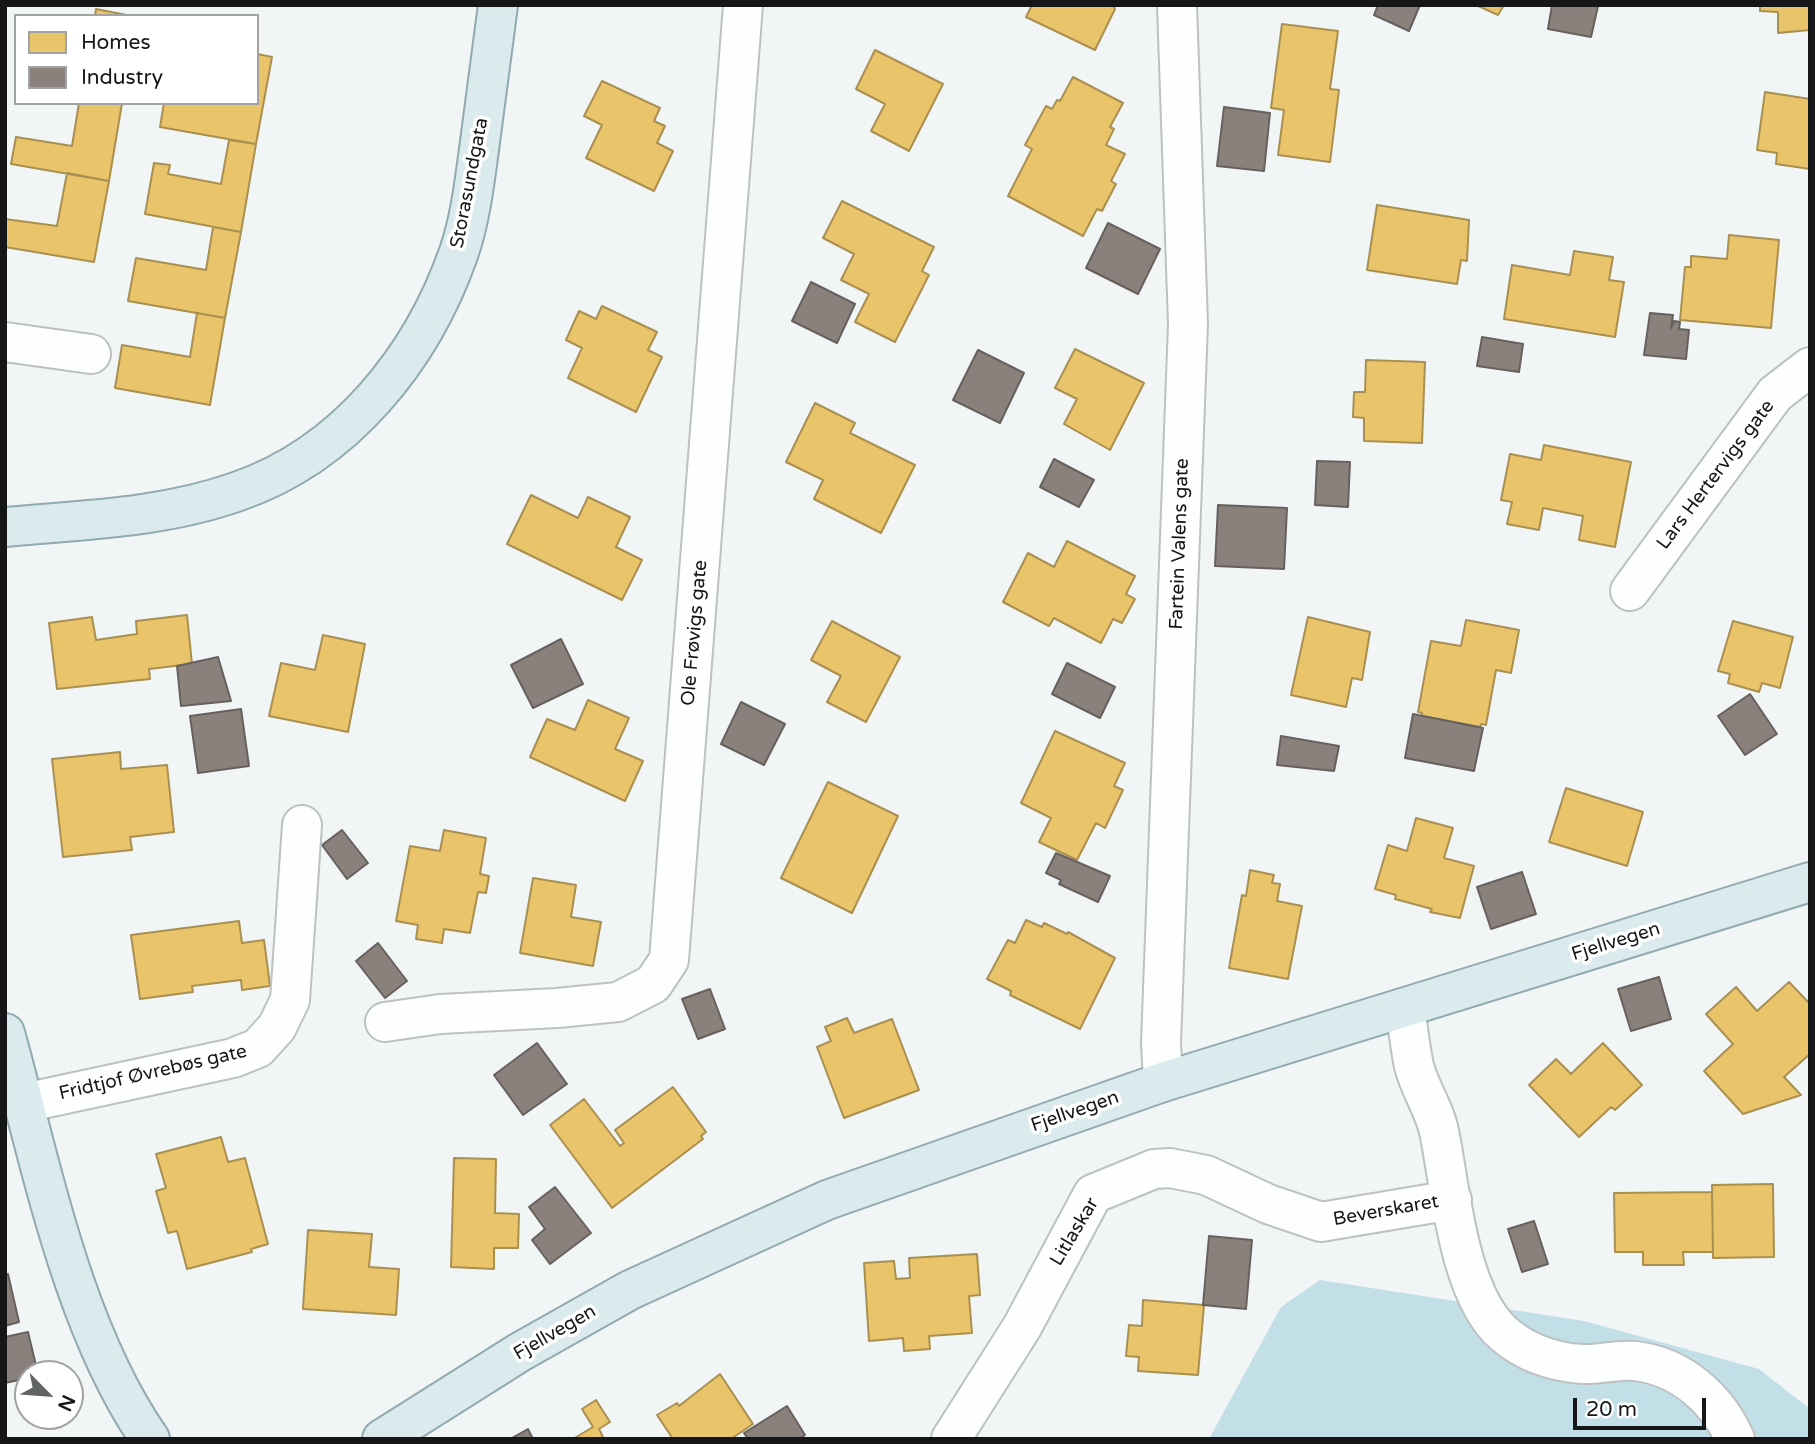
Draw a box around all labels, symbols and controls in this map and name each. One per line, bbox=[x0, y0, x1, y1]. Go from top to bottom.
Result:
legend bbox=[14, 14, 259, 105]
text: Homes bbox=[81, 30, 151, 55]
text: Industry bbox=[81, 65, 163, 90]
street label: Storasundgata bbox=[446, 116, 494, 250]
street label: Lars Hertervigs gate bbox=[1652, 396, 1780, 554]
street label: Fartein Valens gate bbox=[1166, 458, 1194, 630]
street label: Ole Frøvigs gate bbox=[677, 559, 713, 707]
street label: Fjellvegen bbox=[1569, 918, 1663, 966]
street label: Fridtjof Øvrebøs gate bbox=[57, 1040, 249, 1106]
street label: Fjellvegen bbox=[1028, 1086, 1122, 1138]
street label: Beverskaret bbox=[1331, 1191, 1441, 1231]
street label: Litlaskar bbox=[1046, 1194, 1104, 1270]
street label: Fjellvegen bbox=[510, 1300, 600, 1366]
north arrow bbox=[14, 1360, 84, 1430]
scale bar bbox=[1577, 1384, 1710, 1428]
text: N bbox=[53, 1391, 79, 1415]
text: 20 m bbox=[1586, 1397, 1637, 1422]

